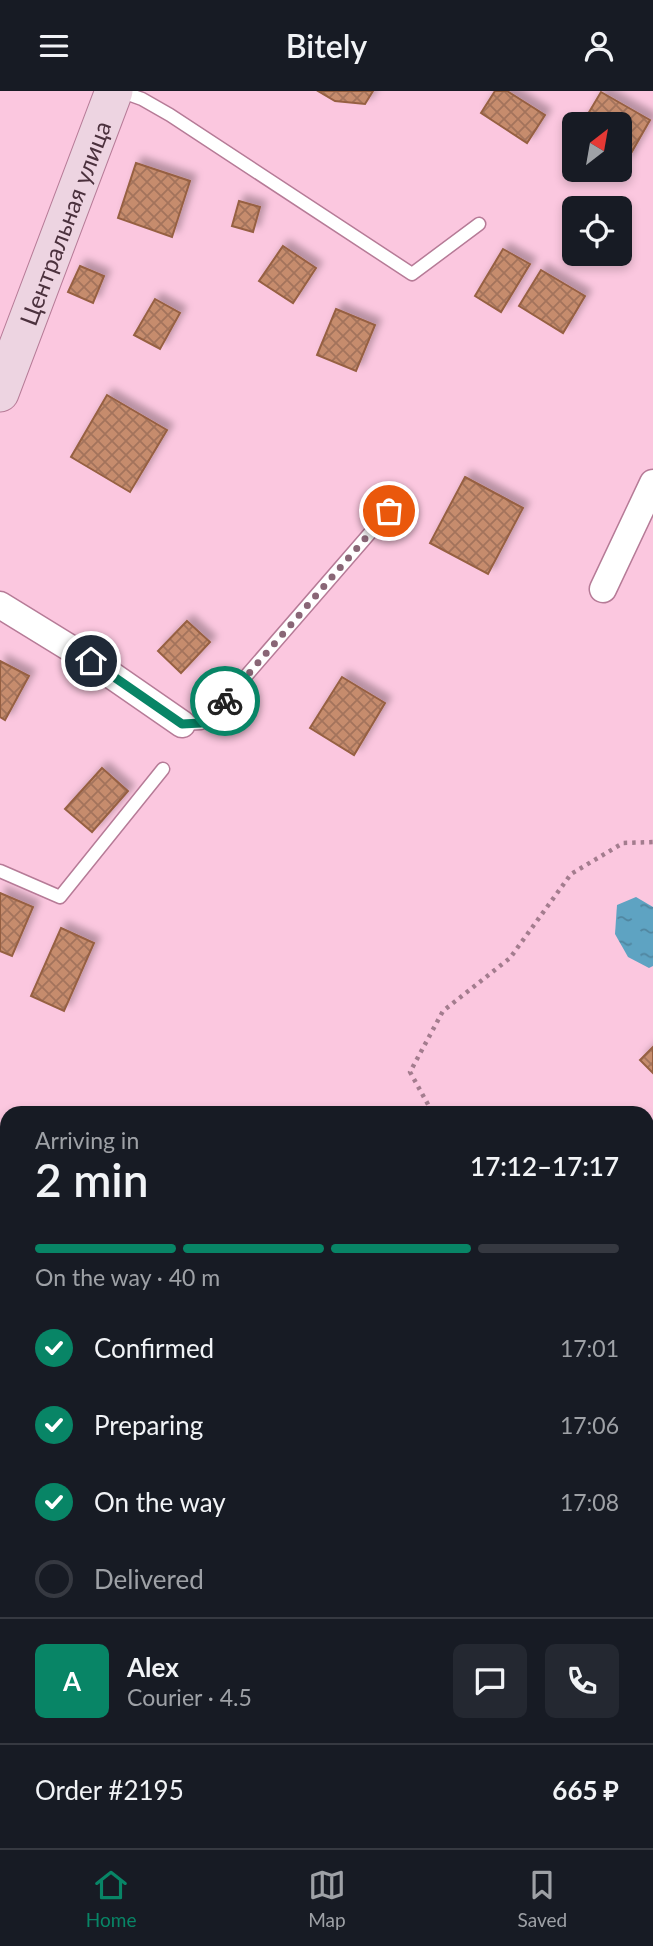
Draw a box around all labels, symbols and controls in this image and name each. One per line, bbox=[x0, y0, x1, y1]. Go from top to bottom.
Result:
text: Bitely bbox=[286, 26, 367, 65]
icon: menu bbox=[35, 27, 73, 65]
icon: person bbox=[580, 27, 618, 65]
north arrow bbox=[562, 112, 632, 182]
map controls bbox=[562, 112, 632, 266]
street label: Центральная улица bbox=[13, 116, 116, 329]
button: locate bbox=[562, 196, 632, 266]
pin bbox=[359, 481, 419, 541]
icon: bag bbox=[370, 492, 408, 530]
pin bbox=[61, 631, 121, 691]
icon: home bbox=[72, 642, 110, 680]
courier bbox=[190, 666, 260, 736]
icon: bike bbox=[206, 682, 244, 720]
text: Arriving in bbox=[35, 1126, 139, 1154]
text: 17:12–17:17 bbox=[470, 1150, 619, 1182]
text: 2 min bbox=[35, 1152, 149, 1207]
text: On the way · 40 m bbox=[35, 1263, 220, 1291]
icon: check bbox=[35, 1329, 73, 1367]
text: Confirmed bbox=[94, 1332, 214, 1364]
text: 17:01 bbox=[560, 1334, 619, 1362]
icon: check bbox=[35, 1406, 73, 1444]
text: Preparing bbox=[94, 1409, 203, 1441]
text: 17:06 bbox=[560, 1411, 619, 1439]
icon: check bbox=[35, 1483, 73, 1521]
text: On the way bbox=[94, 1486, 226, 1518]
text: 17:08 bbox=[560, 1488, 619, 1516]
text: Delivered bbox=[94, 1563, 204, 1595]
button: chat bbox=[453, 1644, 527, 1718]
button: phone bbox=[545, 1644, 619, 1718]
text: Alex bbox=[127, 1651, 179, 1683]
text: A bbox=[63, 1665, 81, 1697]
text: Courier · 4.5 bbox=[127, 1683, 252, 1711]
text: Order #2195 bbox=[35, 1774, 184, 1806]
text: 665 ₽ bbox=[552, 1774, 619, 1806]
tab: Home bbox=[86, 1866, 136, 1931]
tab: Map bbox=[308, 1866, 346, 1931]
tab: Saved bbox=[518, 1866, 567, 1931]

